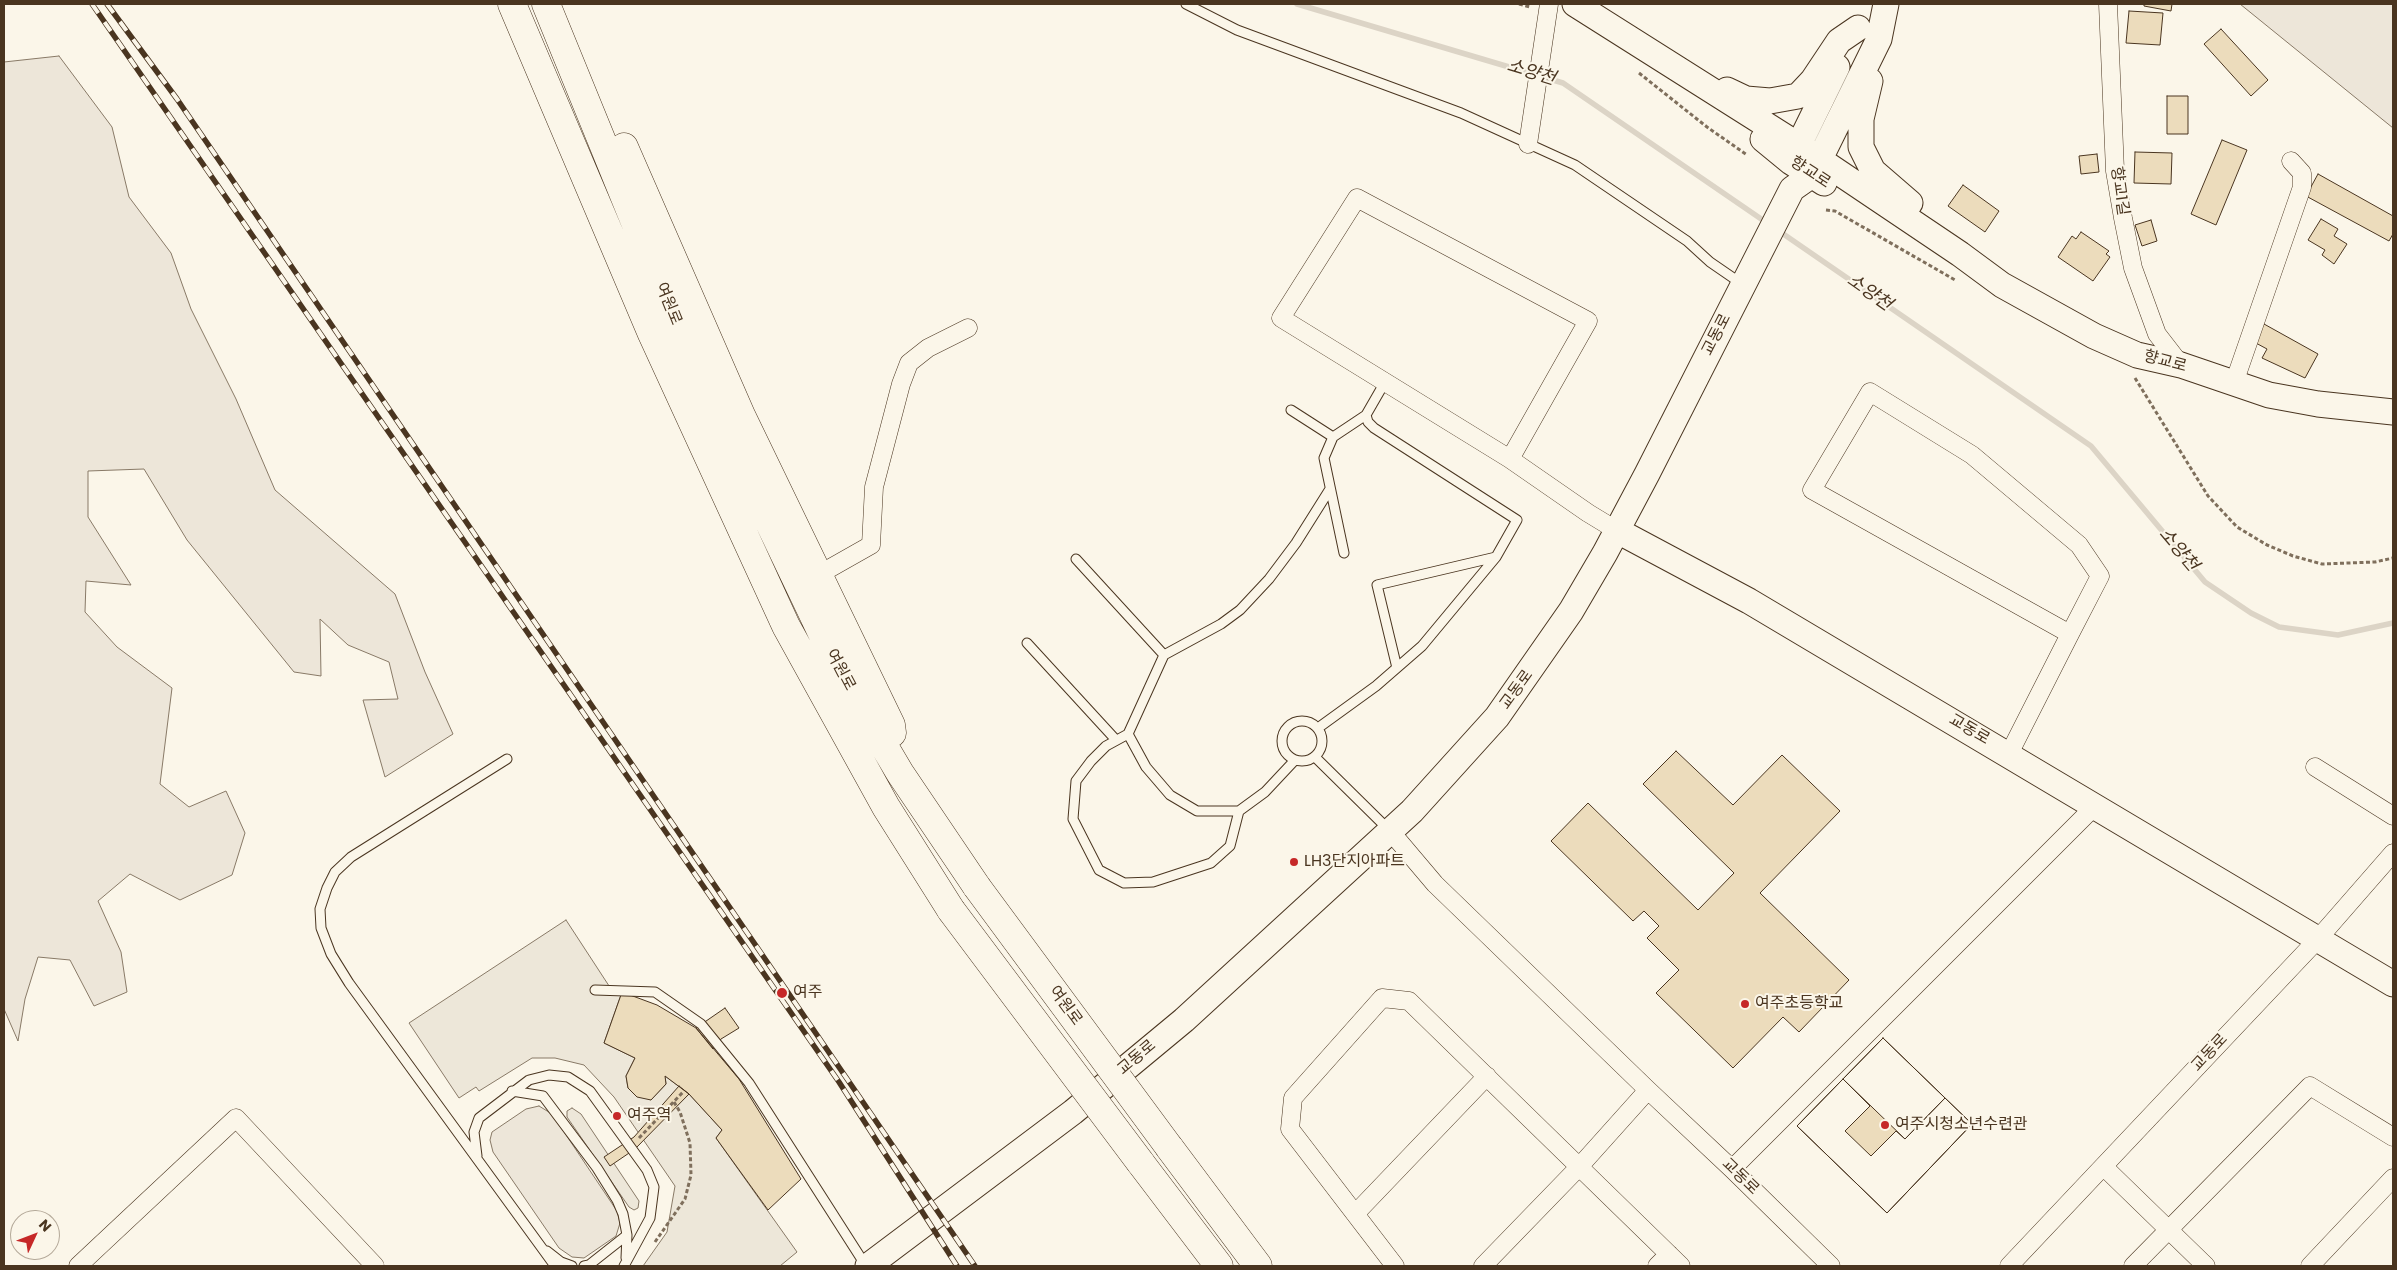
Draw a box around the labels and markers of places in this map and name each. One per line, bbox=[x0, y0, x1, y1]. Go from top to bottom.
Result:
place label: LH3단지아파트 bbox=[1304, 852, 1405, 872]
marker: LH3단지아파트 bbox=[1288, 856, 1300, 868]
place label: 여주 bbox=[793, 983, 822, 1003]
marker: 여주 bbox=[775, 986, 789, 1000]
place label: 여주초등학교 bbox=[1755, 994, 1843, 1014]
marker: 여주초등학교 bbox=[1739, 998, 1751, 1010]
place label: 여주역 bbox=[627, 1106, 671, 1126]
marker: 여주역 bbox=[611, 1110, 623, 1122]
place label: 여주시청소년수련관 bbox=[1895, 1115, 2027, 1135]
marker: 여주시청소년수련관 bbox=[1879, 1119, 1891, 1131]

